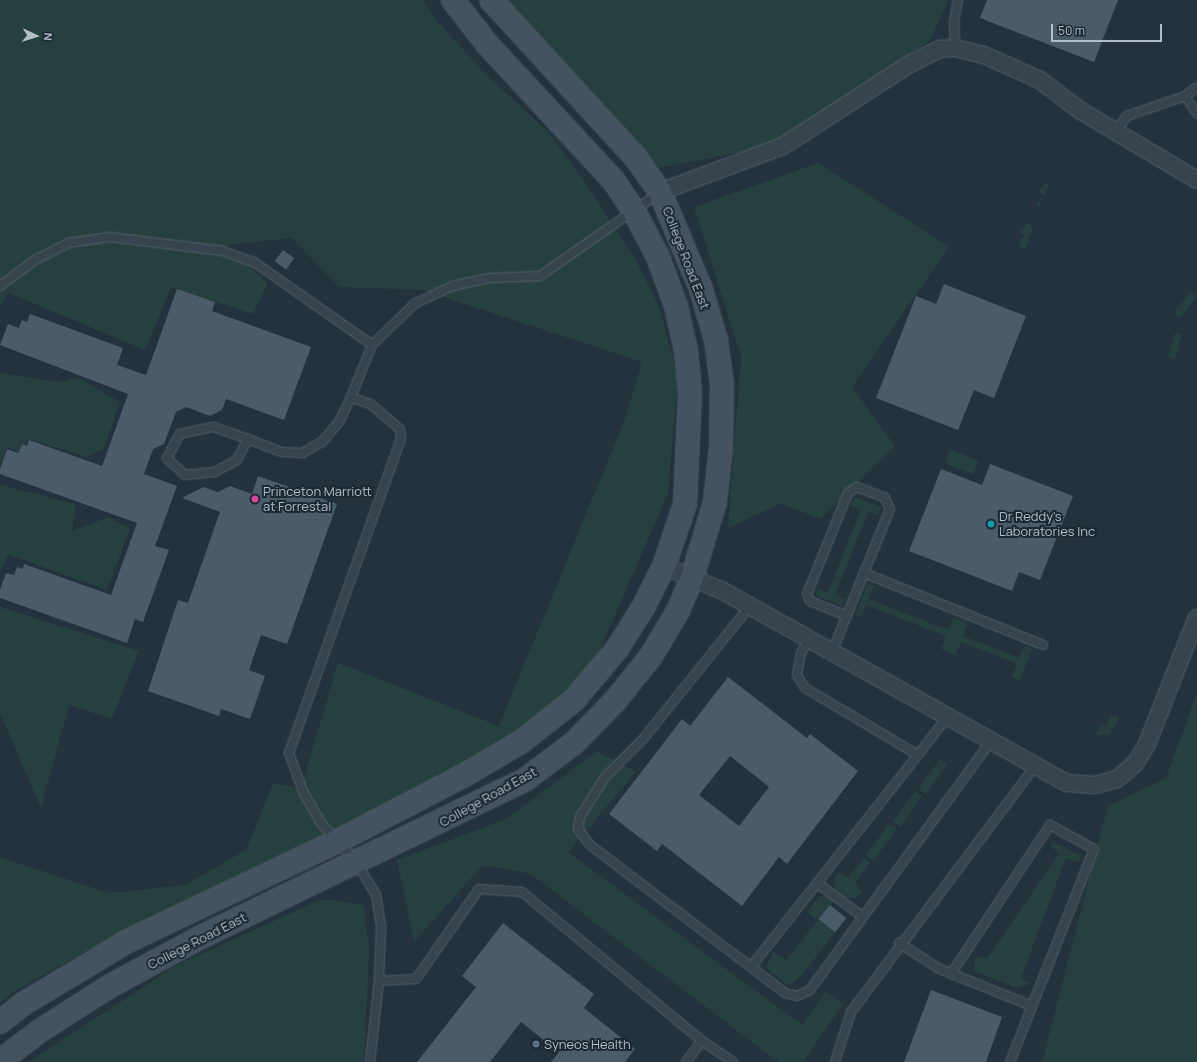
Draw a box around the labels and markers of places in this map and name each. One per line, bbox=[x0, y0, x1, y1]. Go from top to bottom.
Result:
place label: Princeton Marriott at Forrestal bbox=[263, 484, 372, 515]
marker: Princeton Marriott at Forrestal bbox=[250, 494, 260, 504]
place label: Dr Reddy's Laboratories Inc bbox=[999, 509, 1095, 540]
marker: Dr Reddy's Laboratories Inc bbox=[986, 519, 996, 529]
place label: Syneos Health bbox=[544, 1036, 631, 1052]
marker: Syneos Health bbox=[531, 1039, 541, 1049]

